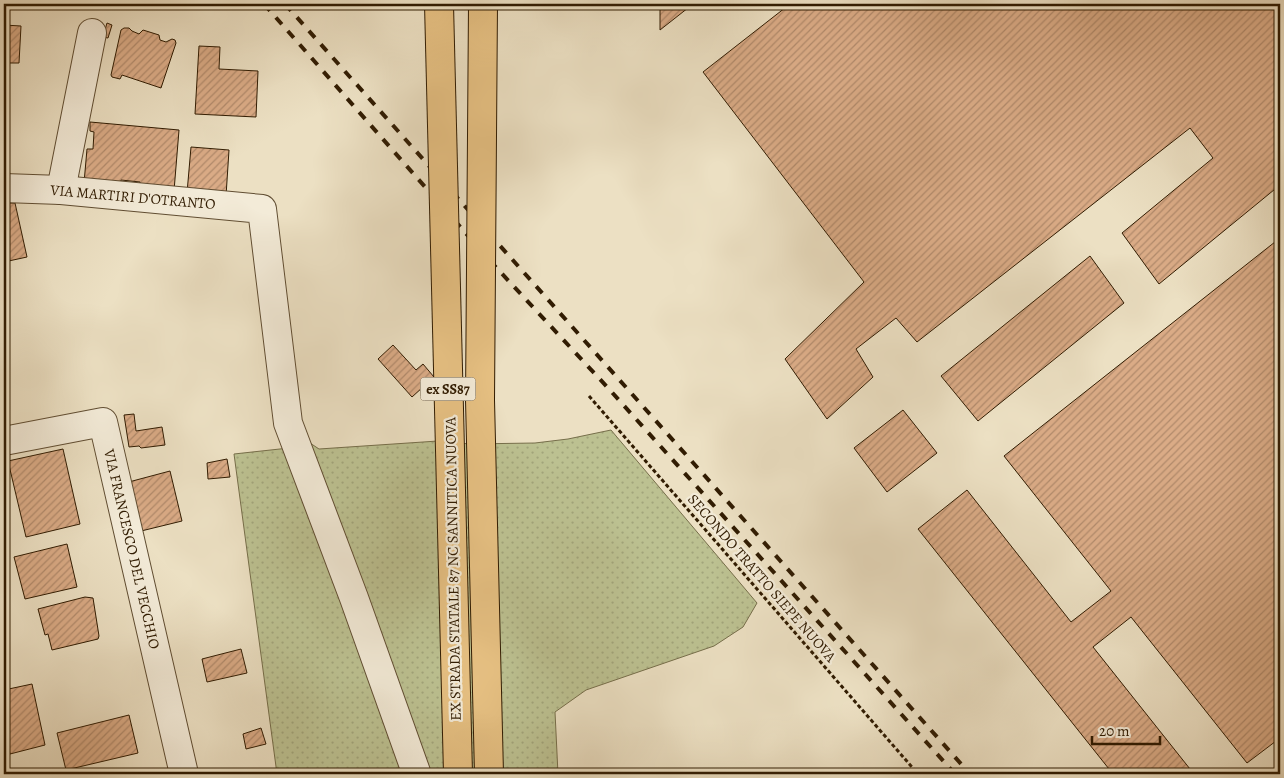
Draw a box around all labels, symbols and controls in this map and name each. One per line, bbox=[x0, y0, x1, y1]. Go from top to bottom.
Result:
street label: VIA MARTIRI D'OTRANTO bbox=[49, 180, 216, 214]
road number: ex SS87 bbox=[420, 378, 476, 400]
street label: EX STRADA STATALE 87 NC SANNITICA NUOVA bbox=[440, 417, 466, 721]
street label: VIA FRANCESCO DEL VECCHIO bbox=[99, 446, 165, 651]
street label: SECONDO TRATTO SIEPE NUOVA bbox=[683, 490, 841, 667]
scale bar bbox=[1092, 713, 1159, 745]
text: 20 m bbox=[1099, 721, 1130, 741]

